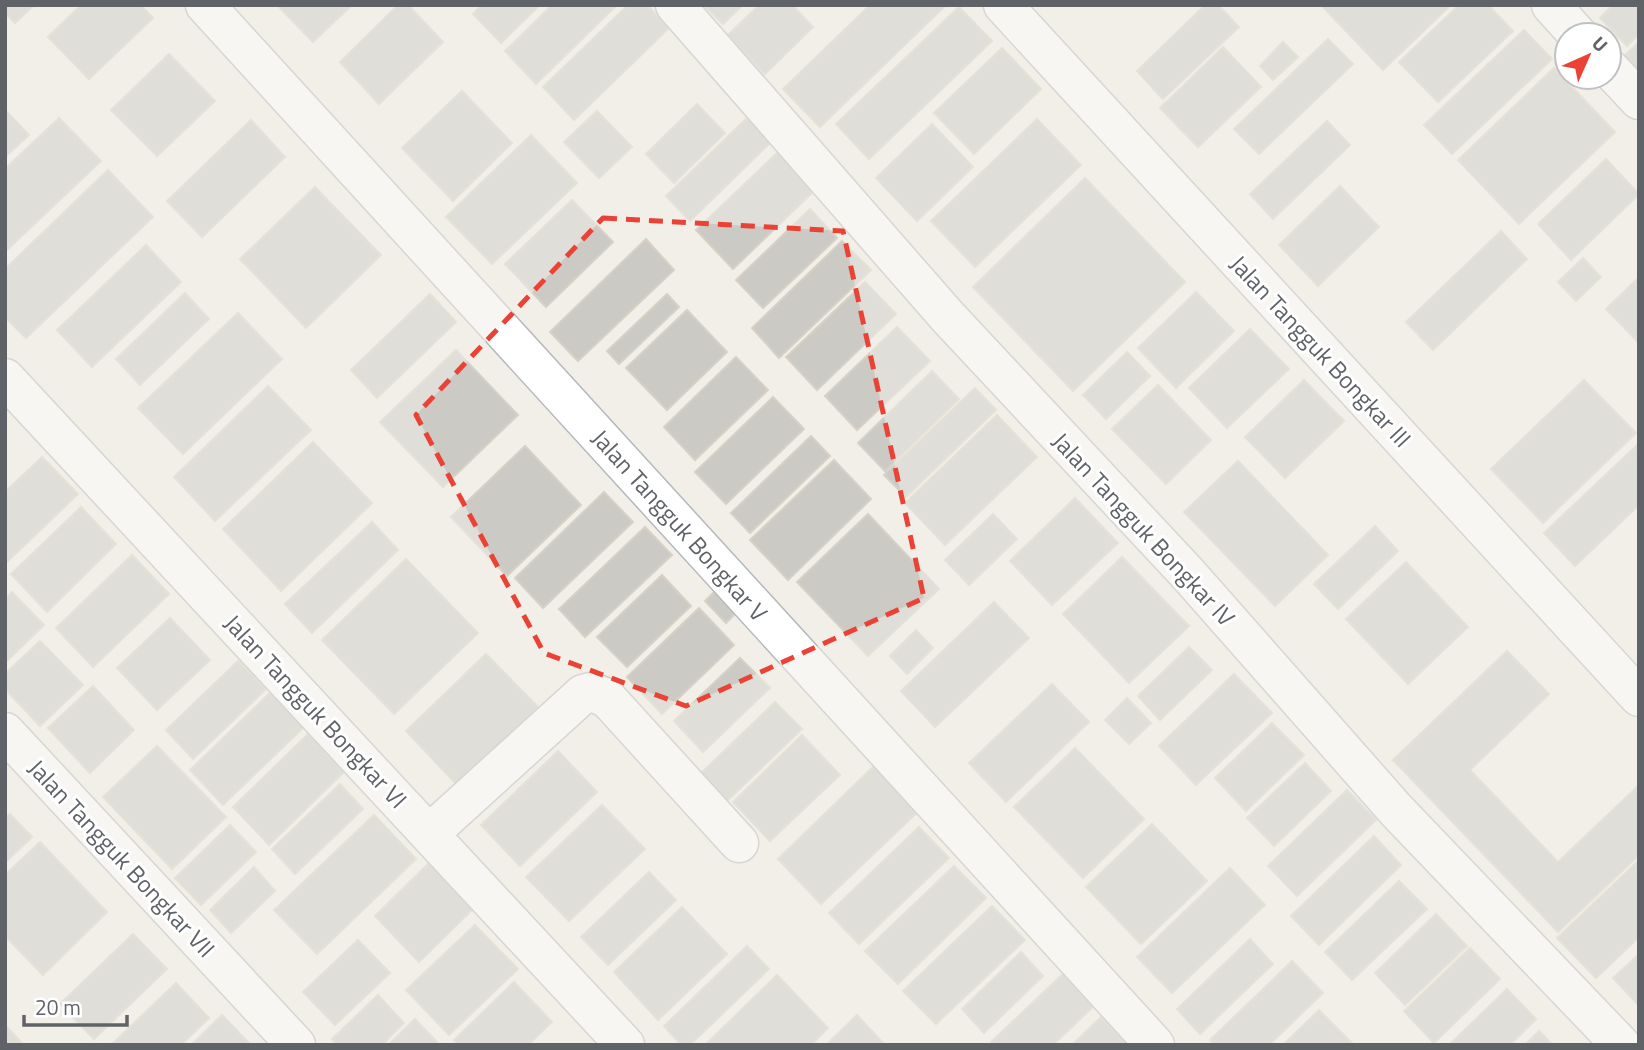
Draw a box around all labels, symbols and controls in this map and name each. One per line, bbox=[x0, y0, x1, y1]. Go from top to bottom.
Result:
north arrow bbox=[1553, 21, 1623, 91]
text: U bbox=[1586, 29, 1615, 58]
street label: Jalan Tangguk Bongkar III bbox=[1222, 247, 1420, 455]
street label: Jalan Tangguk Bongkar V bbox=[584, 421, 776, 629]
street label: Jalan Tangguk Bongkar IV bbox=[1044, 424, 1244, 634]
street label: Jalan Tangguk Bongkar VI bbox=[216, 606, 416, 816]
street label: Jalan Tangguk Bongkar VII bbox=[20, 751, 224, 965]
scale bar bbox=[24, 984, 128, 1028]
text: 20 m bbox=[35, 991, 81, 1023]

